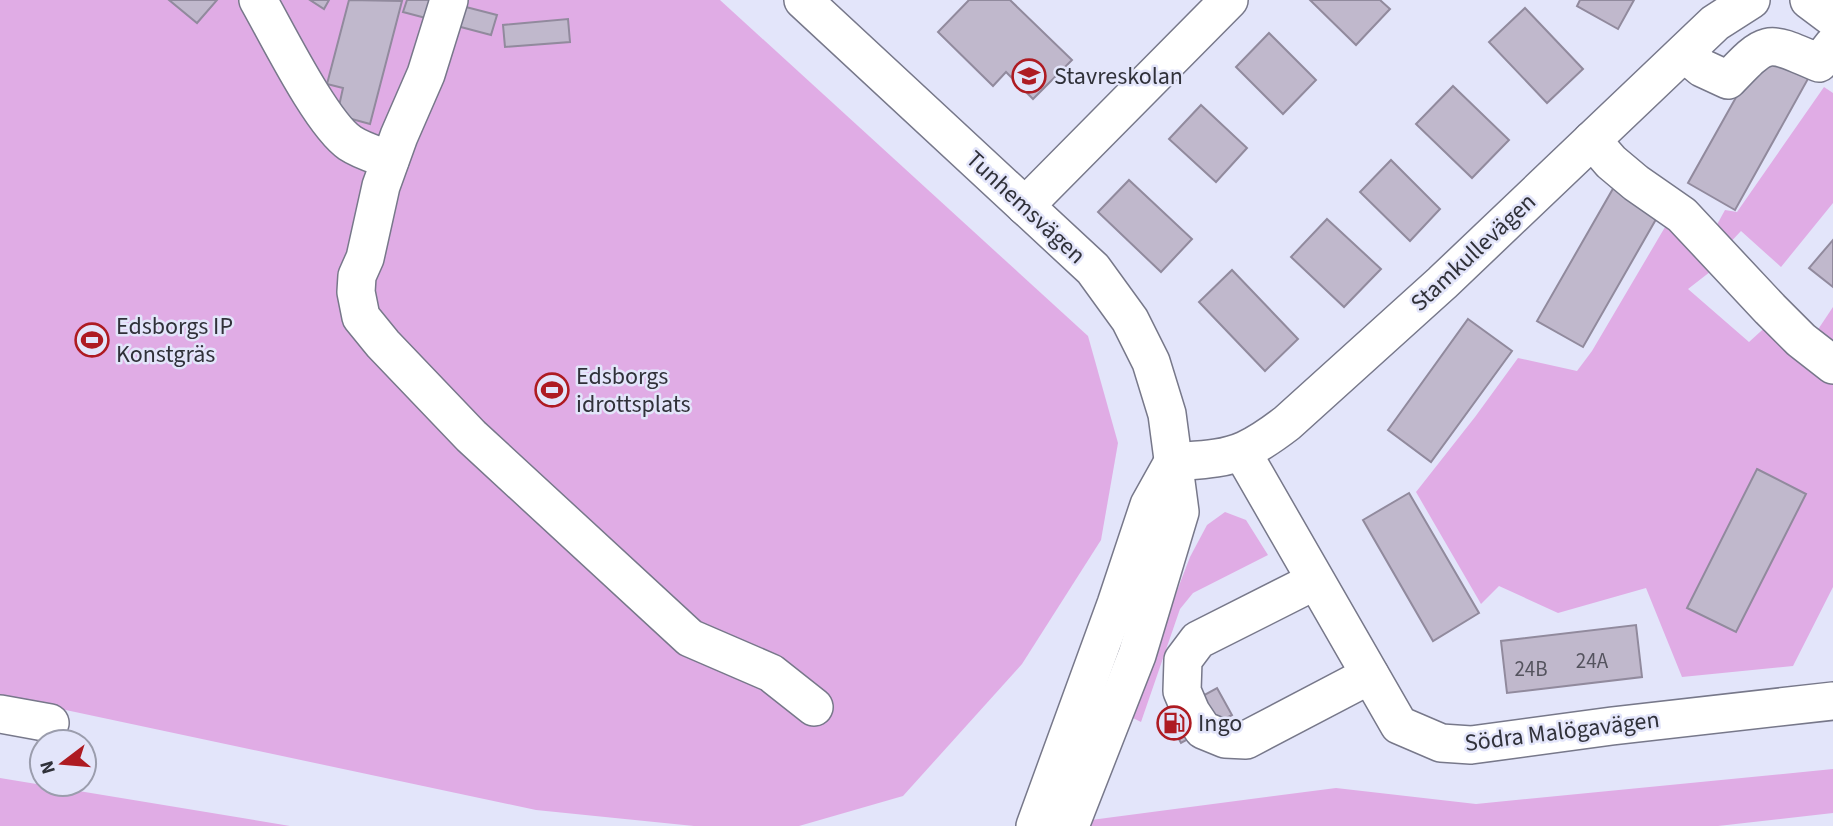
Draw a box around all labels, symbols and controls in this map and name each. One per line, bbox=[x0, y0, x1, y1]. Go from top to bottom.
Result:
school or university icon: Stavreskolan bbox=[1010, 57, 1048, 95]
place label: Stavreskolan bbox=[1054, 59, 1183, 94]
street label: Tunhemsvägen bbox=[958, 143, 1093, 272]
street label: Stamkullevägen bbox=[1403, 185, 1544, 320]
place label: Edsborgs IP Konstgräs bbox=[116, 309, 233, 372]
sports icon: Edsborgs IP Konstgräs bbox=[73, 321, 111, 359]
place label: Edsborgs idrottsplats bbox=[576, 359, 691, 422]
sports icon: Edsborgs idrottsplats bbox=[533, 371, 571, 409]
house number: 24A bbox=[1576, 646, 1609, 676]
house number: 24B bbox=[1514, 654, 1548, 684]
street label: Södra Malögavägen bbox=[1463, 702, 1661, 761]
fuel station icon: Ingo bbox=[1155, 704, 1193, 742]
place label: Ingo bbox=[1198, 706, 1242, 741]
north arrow bbox=[28, 728, 98, 798]
text: N bbox=[33, 757, 63, 777]

